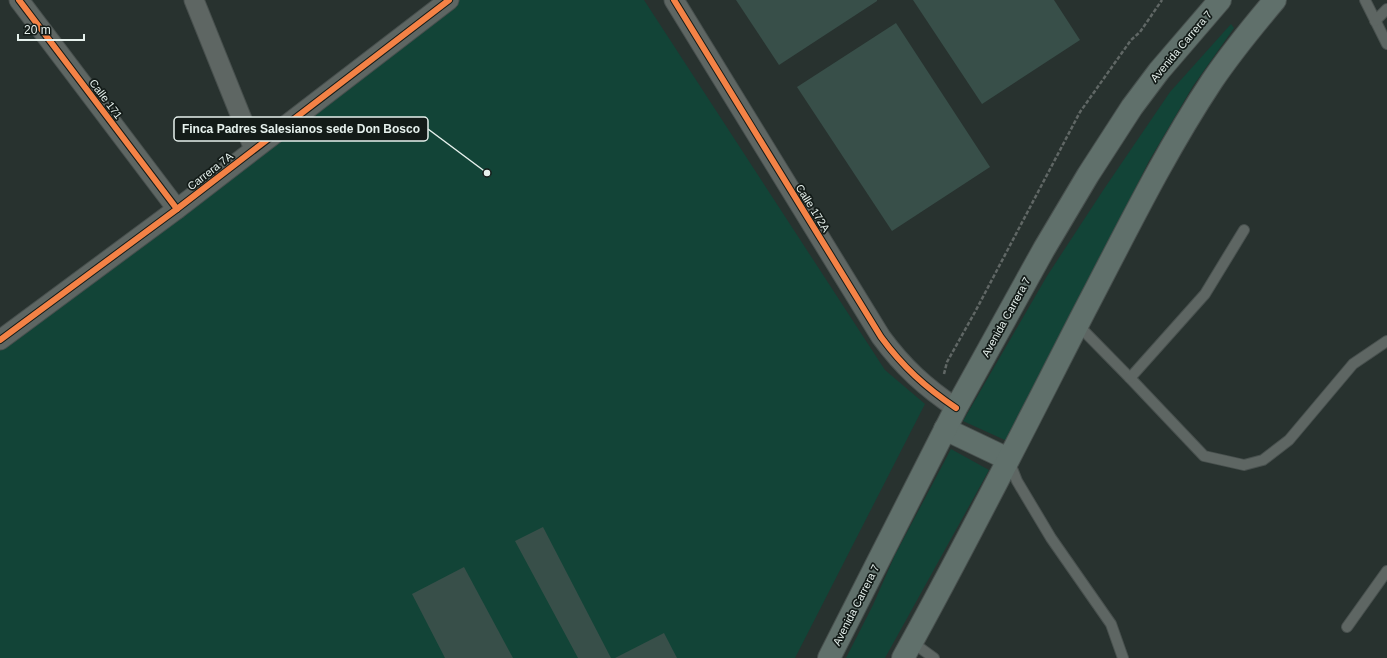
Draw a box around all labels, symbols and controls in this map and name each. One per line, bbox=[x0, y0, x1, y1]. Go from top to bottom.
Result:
street label: Avenida Carrera 7 bbox=[1148, 8, 1214, 84]
scale bar bbox=[18, 16, 84, 42]
text: 20 m bbox=[24, 23, 51, 37]
street label: Calle 171 bbox=[87, 77, 125, 121]
callout: Finca Padres Salesianos sede Don Bosco bbox=[174, 117, 428, 141]
text: Finca Padres Salesianos sede Don Bosco bbox=[182, 122, 420, 136]
street label: Carrera 7A bbox=[185, 149, 235, 192]
street label: Calle 172A bbox=[794, 182, 833, 235]
street label: Avenida Carrera 7 bbox=[979, 275, 1033, 359]
street label: Avenida Carrera 7 bbox=[830, 563, 882, 647]

